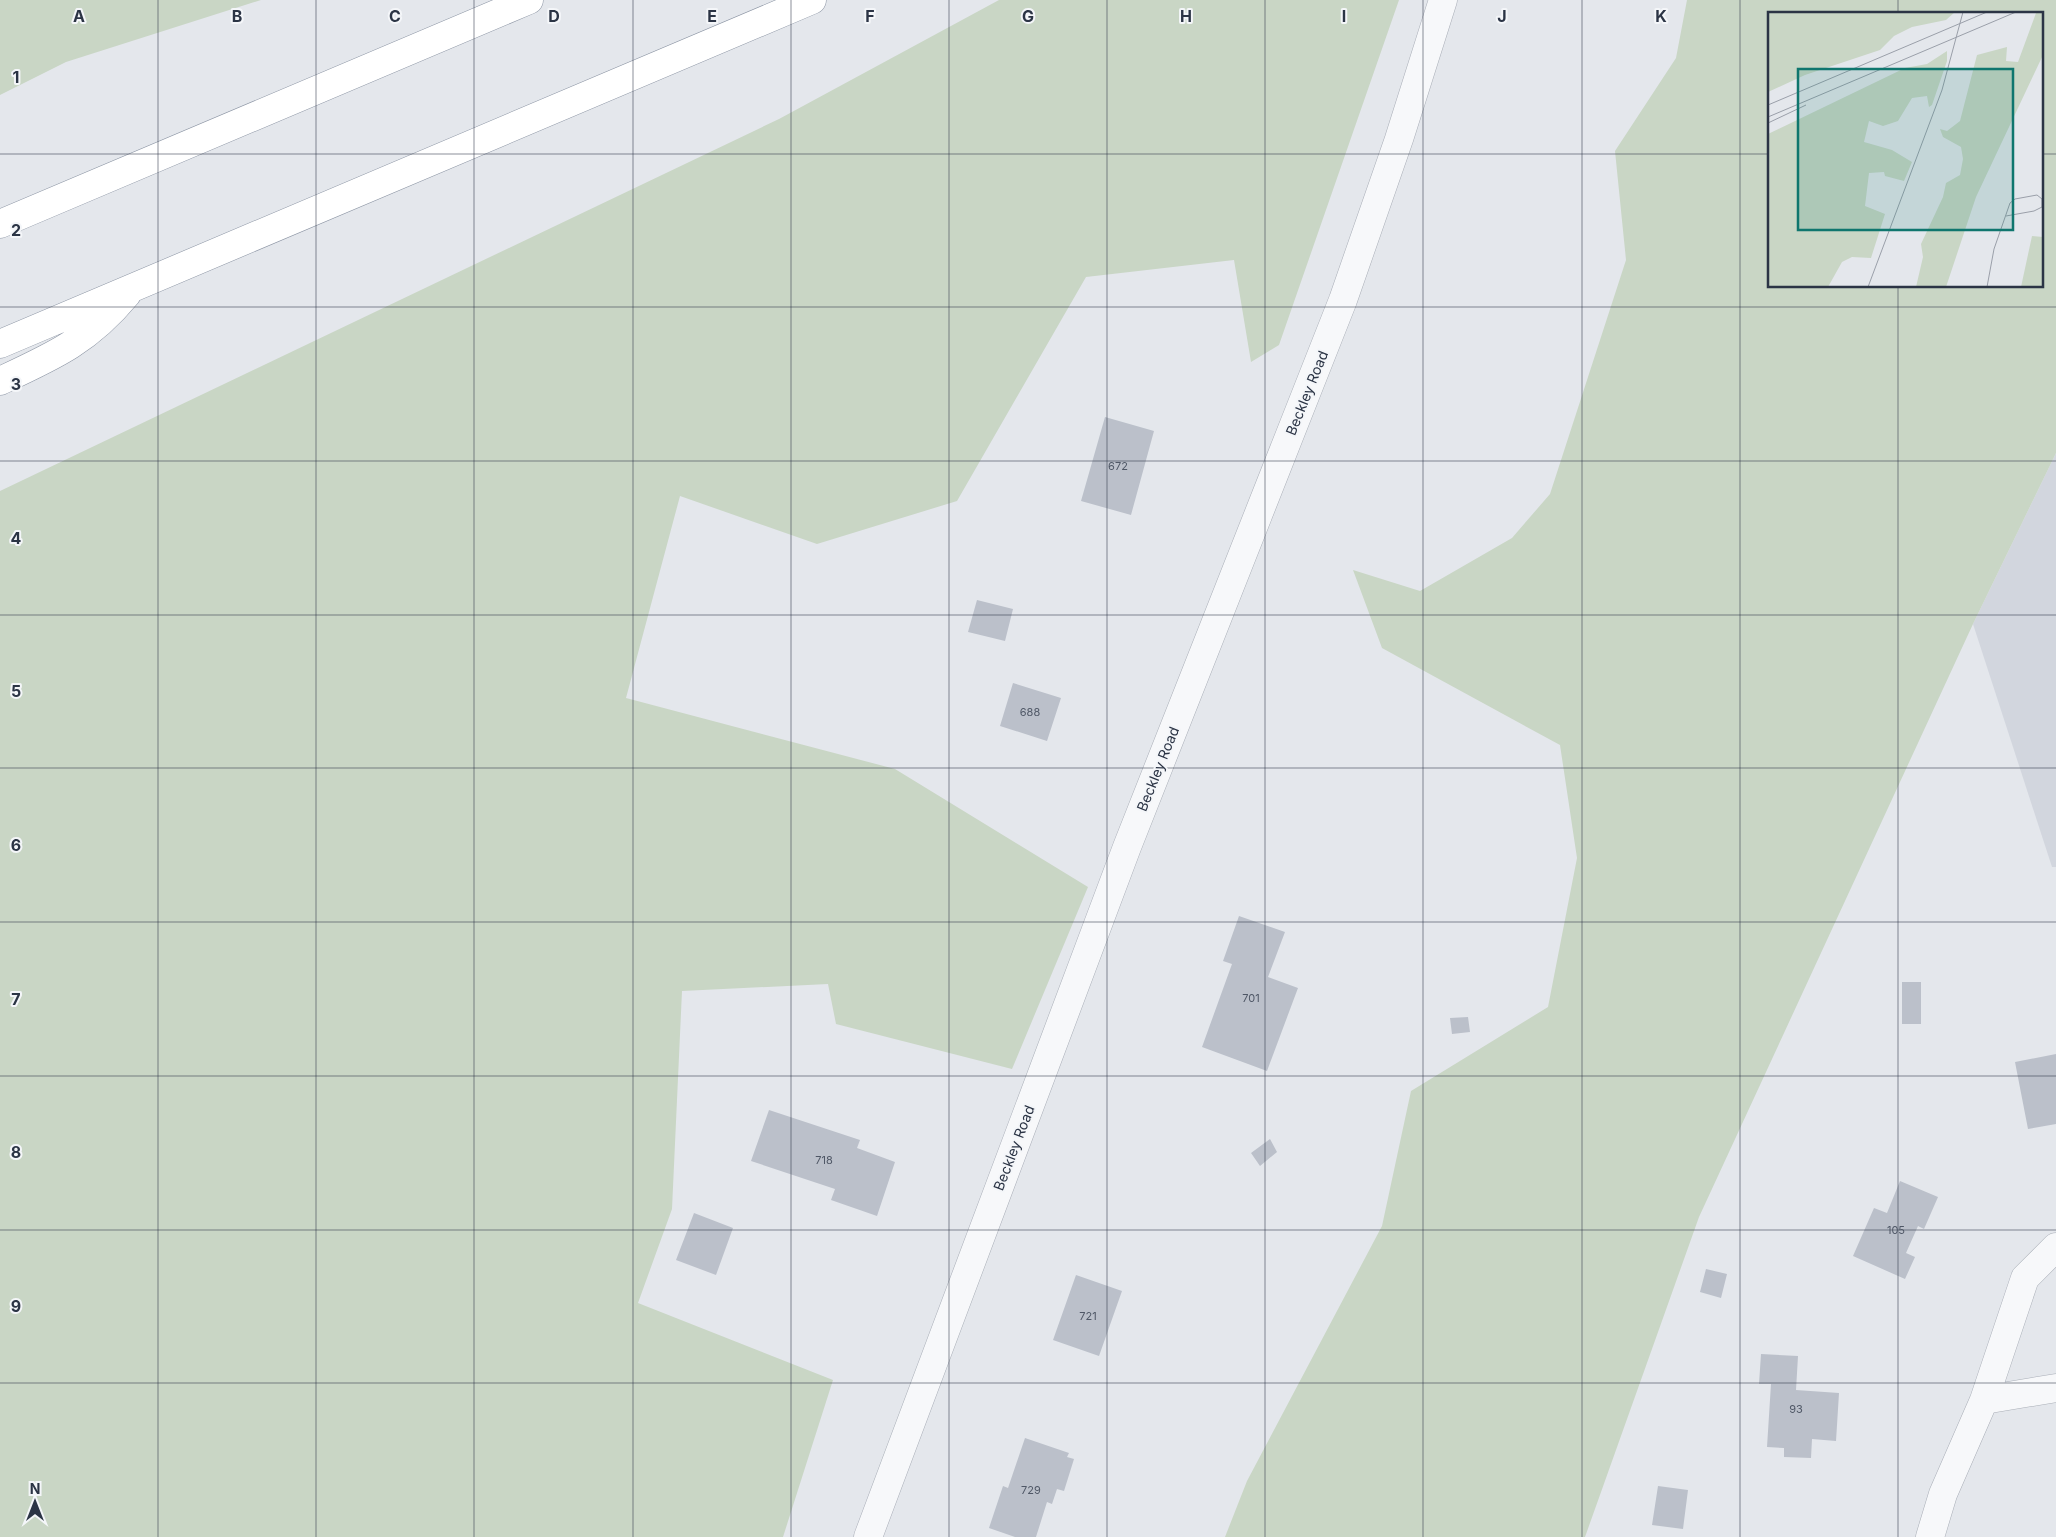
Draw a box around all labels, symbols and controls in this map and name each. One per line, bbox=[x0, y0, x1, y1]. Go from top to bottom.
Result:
text: A bbox=[73, 6, 85, 26]
text: B bbox=[232, 6, 242, 26]
text: C bbox=[389, 6, 401, 26]
text: D bbox=[548, 6, 560, 26]
text: E bbox=[707, 6, 717, 26]
text: F bbox=[865, 6, 875, 26]
text: G bbox=[1022, 6, 1034, 26]
text: H bbox=[1180, 6, 1192, 26]
text: I bbox=[1342, 6, 1346, 26]
text: J bbox=[1497, 6, 1507, 26]
text: K bbox=[1655, 6, 1667, 26]
inset map bbox=[1768, 12, 2044, 288]
text: 1 bbox=[13, 67, 19, 87]
text: 2 bbox=[11, 220, 21, 240]
street label: Beckley Road bbox=[1282, 348, 1331, 438]
text: 3 bbox=[11, 374, 21, 394]
house number: 672 bbox=[1108, 459, 1128, 473]
text: 4 bbox=[11, 528, 22, 548]
text: 5 bbox=[11, 681, 21, 701]
house number: 688 bbox=[1020, 705, 1040, 719]
street label: Beckley Road bbox=[1133, 724, 1182, 814]
text: 6 bbox=[11, 835, 21, 855]
text: 7 bbox=[11, 989, 21, 1009]
house number: 701 bbox=[1242, 991, 1260, 1005]
street label: Beckley Road bbox=[989, 1103, 1038, 1193]
text: 8 bbox=[11, 1142, 21, 1162]
house number: 718 bbox=[815, 1153, 833, 1167]
house number: 105 bbox=[1887, 1223, 1905, 1237]
text: 9 bbox=[11, 1296, 21, 1316]
house number: 721 bbox=[1079, 1309, 1097, 1323]
house number: 93 bbox=[1789, 1402, 1803, 1416]
north arrow bbox=[10, 1477, 60, 1527]
text: N bbox=[30, 1480, 40, 1497]
house number: 729 bbox=[1021, 1483, 1041, 1497]

